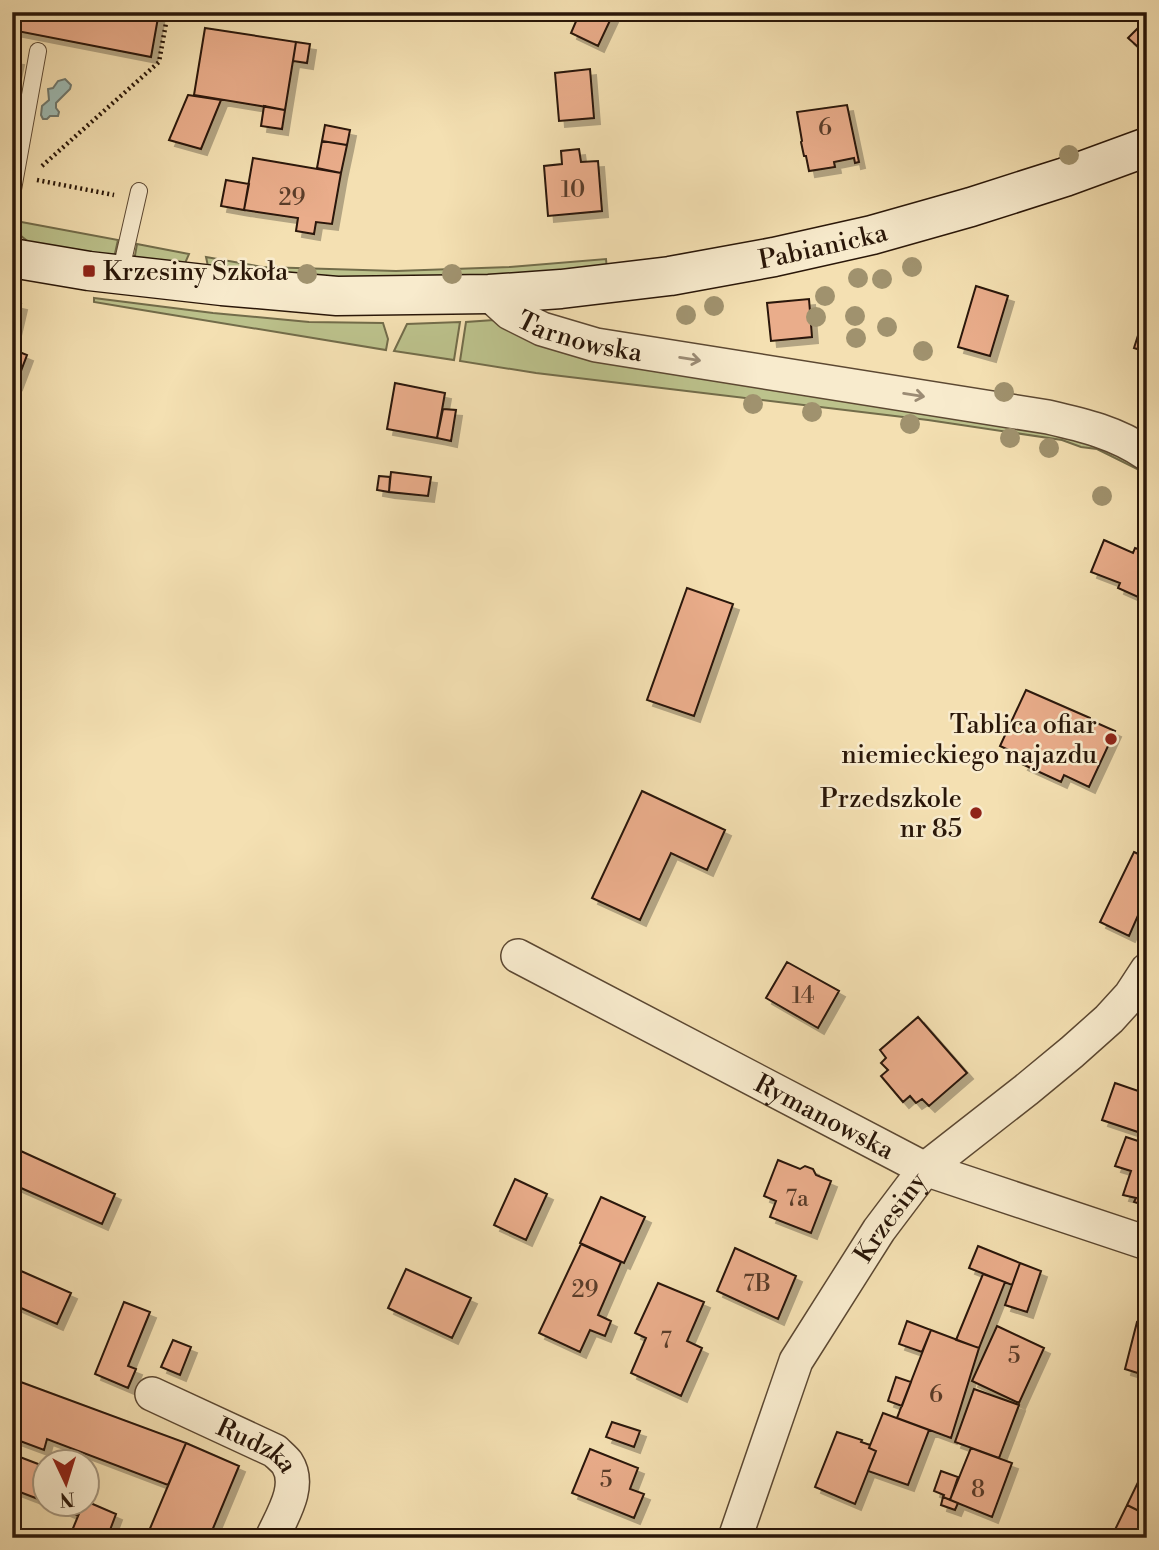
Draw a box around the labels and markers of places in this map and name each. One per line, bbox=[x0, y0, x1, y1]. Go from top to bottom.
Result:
place label: Krzesiny Szkoła bbox=[103, 256, 289, 288]
marker: Krzesiny Szkoła bbox=[81, 263, 97, 279]
place label: Tablica ofiar niemieckiego najazdu bbox=[841, 709, 1097, 771]
marker: Tablica ofiar niemieckiego najazdu bbox=[1103, 731, 1119, 747]
place label: Przedszkole nr 85 bbox=[820, 783, 962, 845]
marker: Przedszkole nr 85 bbox=[968, 805, 984, 821]

